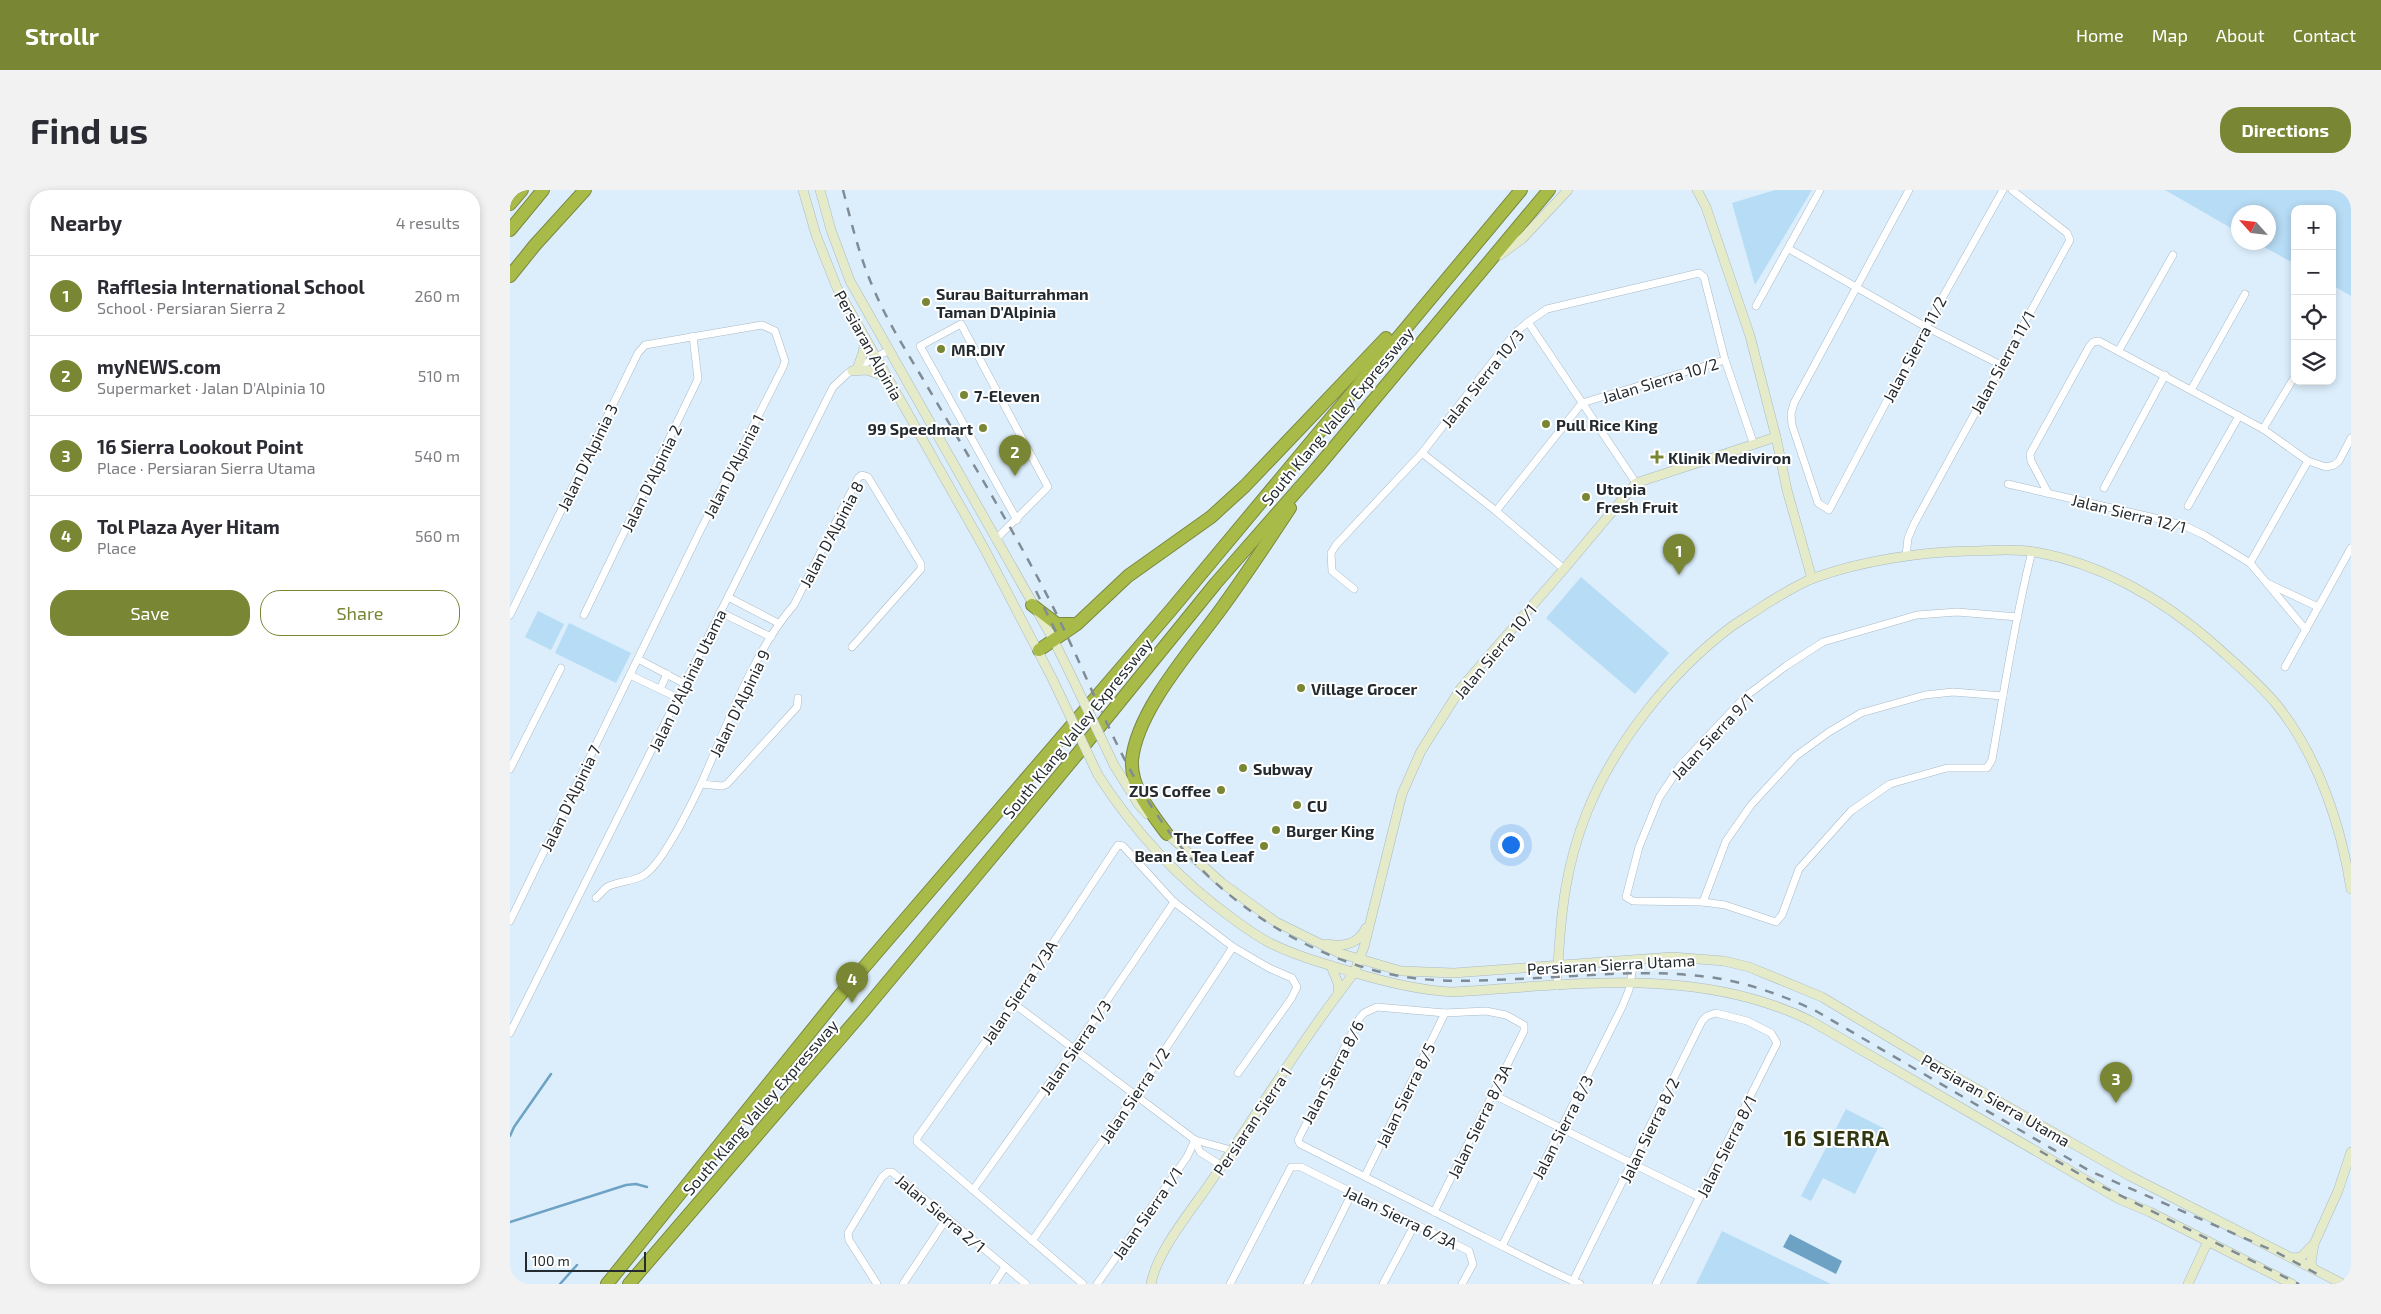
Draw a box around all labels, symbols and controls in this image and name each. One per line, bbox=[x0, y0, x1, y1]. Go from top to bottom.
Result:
text: Strollr bbox=[25, 21, 99, 50]
text: Home bbox=[2076, 24, 2124, 46]
text: Map bbox=[2152, 24, 2188, 46]
text: About bbox=[2216, 24, 2265, 46]
text: Contact bbox=[2293, 24, 2356, 46]
button: Directions bbox=[2220, 107, 2351, 153]
text: Find us bbox=[30, 109, 148, 151]
north arrow bbox=[2231, 205, 2276, 250]
map controls bbox=[2291, 205, 2336, 385]
button: + bbox=[2291, 205, 2336, 250]
text: Nearby bbox=[50, 210, 122, 235]
text: 4 results bbox=[396, 213, 460, 232]
button: − bbox=[2291, 250, 2336, 295]
text: Rafflesia International School bbox=[97, 275, 365, 298]
place label: Surau Baiturrahman Taman D'Alpinia bbox=[936, 284, 1089, 321]
text: 1 bbox=[63, 286, 69, 305]
text: 260 m bbox=[415, 286, 460, 305]
street label: Persiaran Alpinia bbox=[831, 287, 907, 403]
street label: Jalan Sierra 11/2 bbox=[1878, 293, 1950, 405]
button: locate bbox=[2291, 295, 2336, 340]
marker: Surau Baiturrahman Taman D'Alpinia bbox=[920, 296, 932, 308]
text: School · Persiaran Sierra 2 bbox=[97, 298, 286, 317]
street label: Jalan Sierra 11/1 bbox=[1966, 307, 2038, 417]
street label: South Klang Valley Expressway bbox=[1257, 323, 1417, 509]
street label: Jalan Sierra 10/3 bbox=[1437, 325, 1527, 431]
place label: MR.DIY bbox=[951, 340, 1005, 359]
button: layers bbox=[2291, 340, 2336, 385]
marker: MR.DIY bbox=[935, 343, 947, 355]
street label: Jalan Sierra 10/2 bbox=[1600, 353, 1720, 407]
text: myNEWS.com bbox=[97, 355, 221, 378]
text: 2 bbox=[61, 366, 71, 385]
text: 510 m bbox=[418, 366, 460, 385]
text: Supermarket · Jalan D'Alpinia 10 bbox=[97, 378, 325, 397]
place label: 7-Eleven bbox=[974, 386, 1040, 405]
marker: 7-Eleven bbox=[958, 389, 970, 401]
street label: Jalan D'Alpinia 3 bbox=[553, 400, 621, 514]
street label: Jalan D'Alpinia 1 bbox=[699, 411, 767, 521]
place label: Pull Rice King bbox=[1556, 415, 1658, 434]
marker: Pull Rice King bbox=[1540, 418, 1552, 430]
place label: 99 Speedmart bbox=[867, 419, 973, 438]
street label: Jalan D'Alpinia 2 bbox=[617, 421, 685, 535]
marker: 99 Speedmart bbox=[977, 422, 989, 434]
text: 16 Sierra Lookout Point bbox=[97, 435, 303, 458]
pin: 2 bbox=[999, 435, 1031, 476]
text: 3 bbox=[61, 446, 71, 465]
text: 540 m bbox=[414, 446, 460, 465]
place label: Klinik Mediviron bbox=[1668, 448, 1791, 467]
marker: Klinik Mediviron bbox=[1650, 450, 1664, 464]
text: Place · Persiaran Sierra Utama bbox=[97, 458, 316, 477]
street label: Jalan D'Alpinia 8 bbox=[795, 478, 867, 590]
place label: Utopia Fresh Fruit bbox=[1596, 479, 1678, 516]
street label: Jalan Sierra 12/1 bbox=[2070, 490, 2188, 536]
marker: Utopia Fresh Fruit bbox=[1580, 491, 1592, 503]
text: Tol Plaza Ayer Hitam bbox=[97, 515, 280, 538]
text: 4 bbox=[61, 526, 71, 545]
text: 560 m bbox=[415, 526, 460, 545]
pin: 1 bbox=[1663, 534, 1695, 575]
text: Place bbox=[97, 538, 136, 557]
button: Save bbox=[50, 590, 250, 636]
button: Share bbox=[260, 590, 460, 636]
street label: Jalan Sierra 10/1 bbox=[1450, 600, 1540, 702]
street label: Jalan D'Alpinia Utama bbox=[644, 606, 730, 754]
street label: South Klang Valley Expressway bbox=[998, 634, 1156, 822]
street label: Jalan D'Alpinia 9 bbox=[705, 646, 773, 760]
place label: Village Grocer bbox=[1311, 679, 1418, 698]
marker: Village Grocer bbox=[1295, 682, 1307, 694]
street label: Jalan Sierra 9/1 bbox=[1667, 689, 1757, 783]
street label: Jalan D'Alpinia 7 bbox=[536, 742, 604, 854]
place label: Subway bbox=[1253, 759, 1313, 779]
marker: Subway bbox=[1237, 762, 1249, 774]
place label: ZUS Coffee bbox=[1129, 781, 1211, 800]
marker: ZUS Coffee bbox=[1215, 784, 1227, 796]
place label: CU bbox=[1307, 796, 1327, 815]
marker: CU bbox=[1291, 799, 1303, 811]
place label: Burger King bbox=[1286, 821, 1375, 840]
marker: Burger King bbox=[1270, 824, 1282, 836]
place label: The Coffee Bean & Tea Leaf bbox=[1134, 828, 1255, 865]
your location bbox=[1498, 832, 1524, 858]
marker: The Coffee Bean & Tea Leaf bbox=[1258, 840, 1270, 852]
street label: Jalan Sierra 1/3A bbox=[977, 937, 1061, 1047]
street label: Persiaran Sierra Utama bbox=[1526, 950, 1696, 978]
pin: 4 bbox=[836, 962, 868, 1003]
street label: Jalan Sierra 1/3 bbox=[1035, 996, 1115, 1098]
street label: South Klang Valley Expressway bbox=[679, 1015, 842, 1199]
street label: Jalan Sierra 8/6 bbox=[1297, 1017, 1367, 1127]
street label: Jalan Sierra 8/5 bbox=[1371, 1040, 1439, 1150]
street label: Jalan Sierra 1/2 bbox=[1095, 1044, 1173, 1146]
street label: Persiaran Sierra Utama bbox=[1918, 1050, 2074, 1150]
street label: Jalan Sierra 8/3A bbox=[1443, 1061, 1515, 1181]
pin: 3 bbox=[2100, 1062, 2132, 1103]
street label: Persiaran Sierra 1 bbox=[1209, 1063, 1295, 1179]
street label: Jalan Sierra 8/3 bbox=[1528, 1072, 1596, 1182]
street label: Jalan Sierra 8/2 bbox=[1615, 1074, 1683, 1186]
street label: Jalan Sierra 8/1 bbox=[1692, 1092, 1760, 1200]
district label: 16 SIERRA bbox=[1784, 1125, 1890, 1150]
street label: Jalan Sierra 1/1 bbox=[1108, 1163, 1186, 1263]
street label: Jalan Sierra 2/1 bbox=[892, 1170, 990, 1256]
street label: Jalan Sierra 6/3A bbox=[1341, 1181, 1461, 1253]
scale bar bbox=[525, 1249, 646, 1272]
text: 100 m bbox=[532, 1252, 570, 1269]

